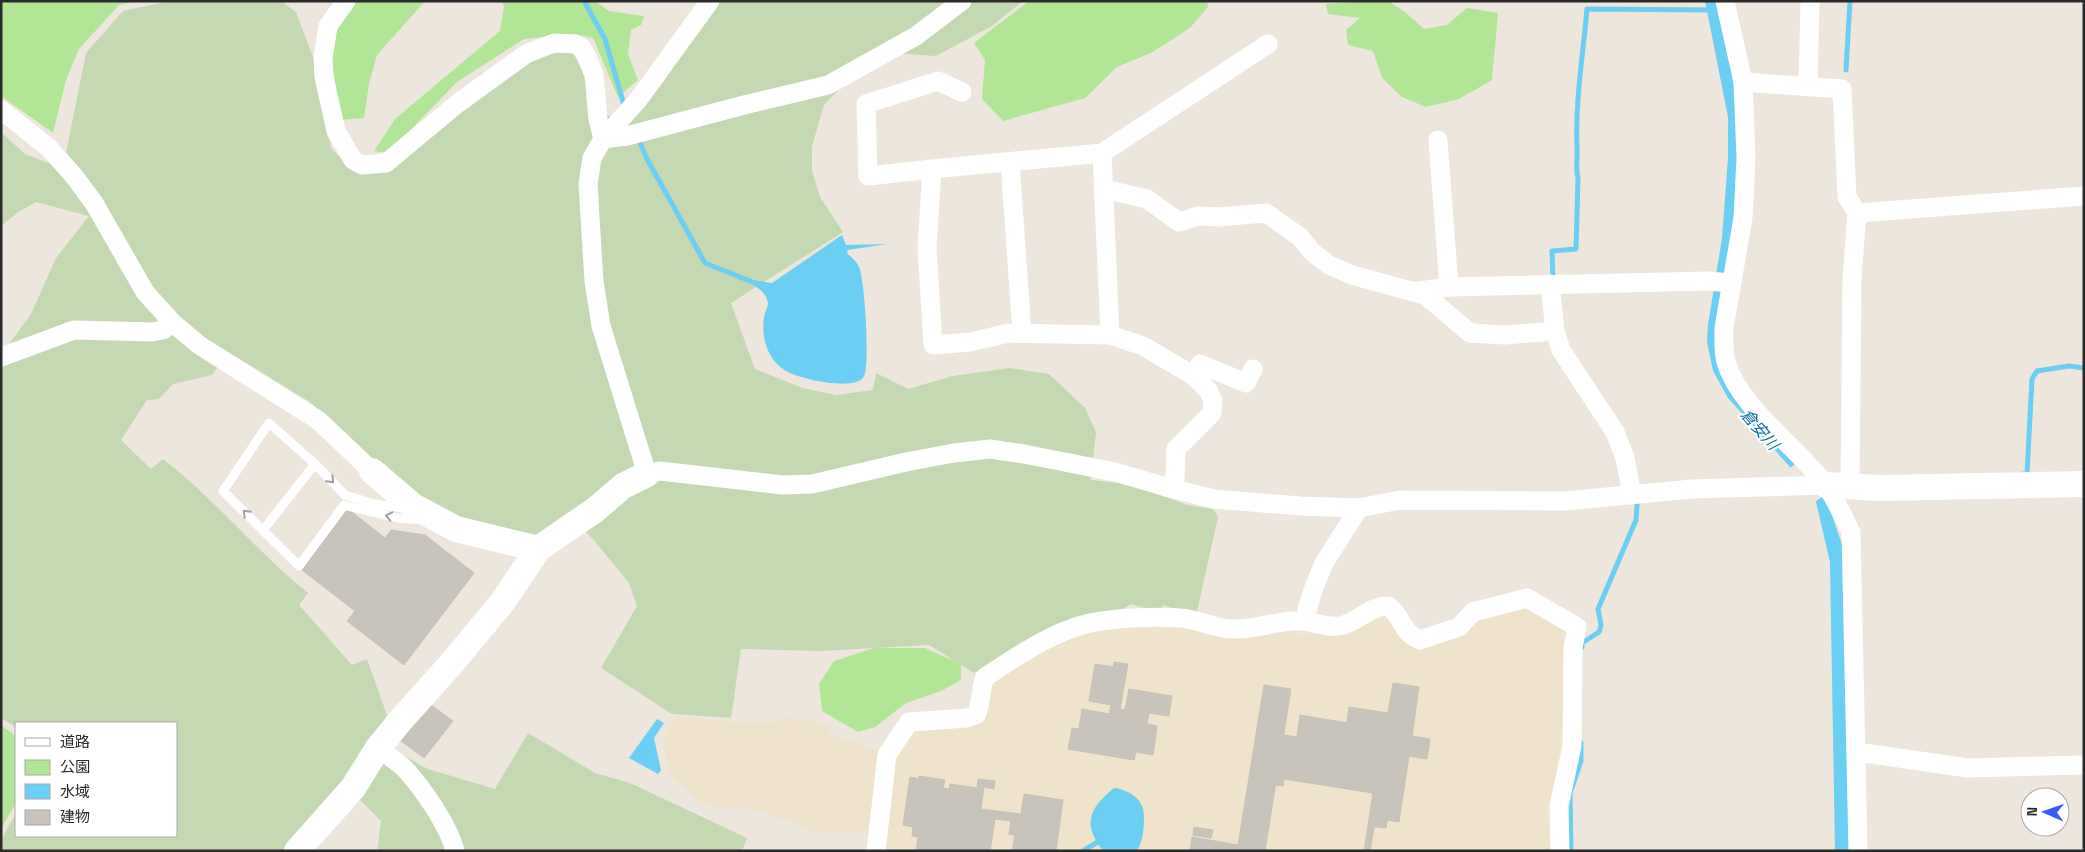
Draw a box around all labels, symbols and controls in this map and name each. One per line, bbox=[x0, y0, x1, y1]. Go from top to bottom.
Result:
water label: 倉安川 bbox=[1736, 404, 1785, 456]
one-way arrow bbox=[325, 475, 334, 484]
one-way arrow bbox=[243, 510, 252, 519]
one-way arrow bbox=[384, 511, 393, 522]
legend bbox=[15, 722, 178, 837]
text: 道路 bbox=[60, 732, 90, 751]
text: 公園 bbox=[60, 757, 90, 776]
text: 水域 bbox=[60, 782, 90, 801]
north arrow bbox=[2020, 787, 2070, 837]
text: 建物 bbox=[60, 807, 90, 826]
text: N bbox=[2023, 807, 2041, 817]

